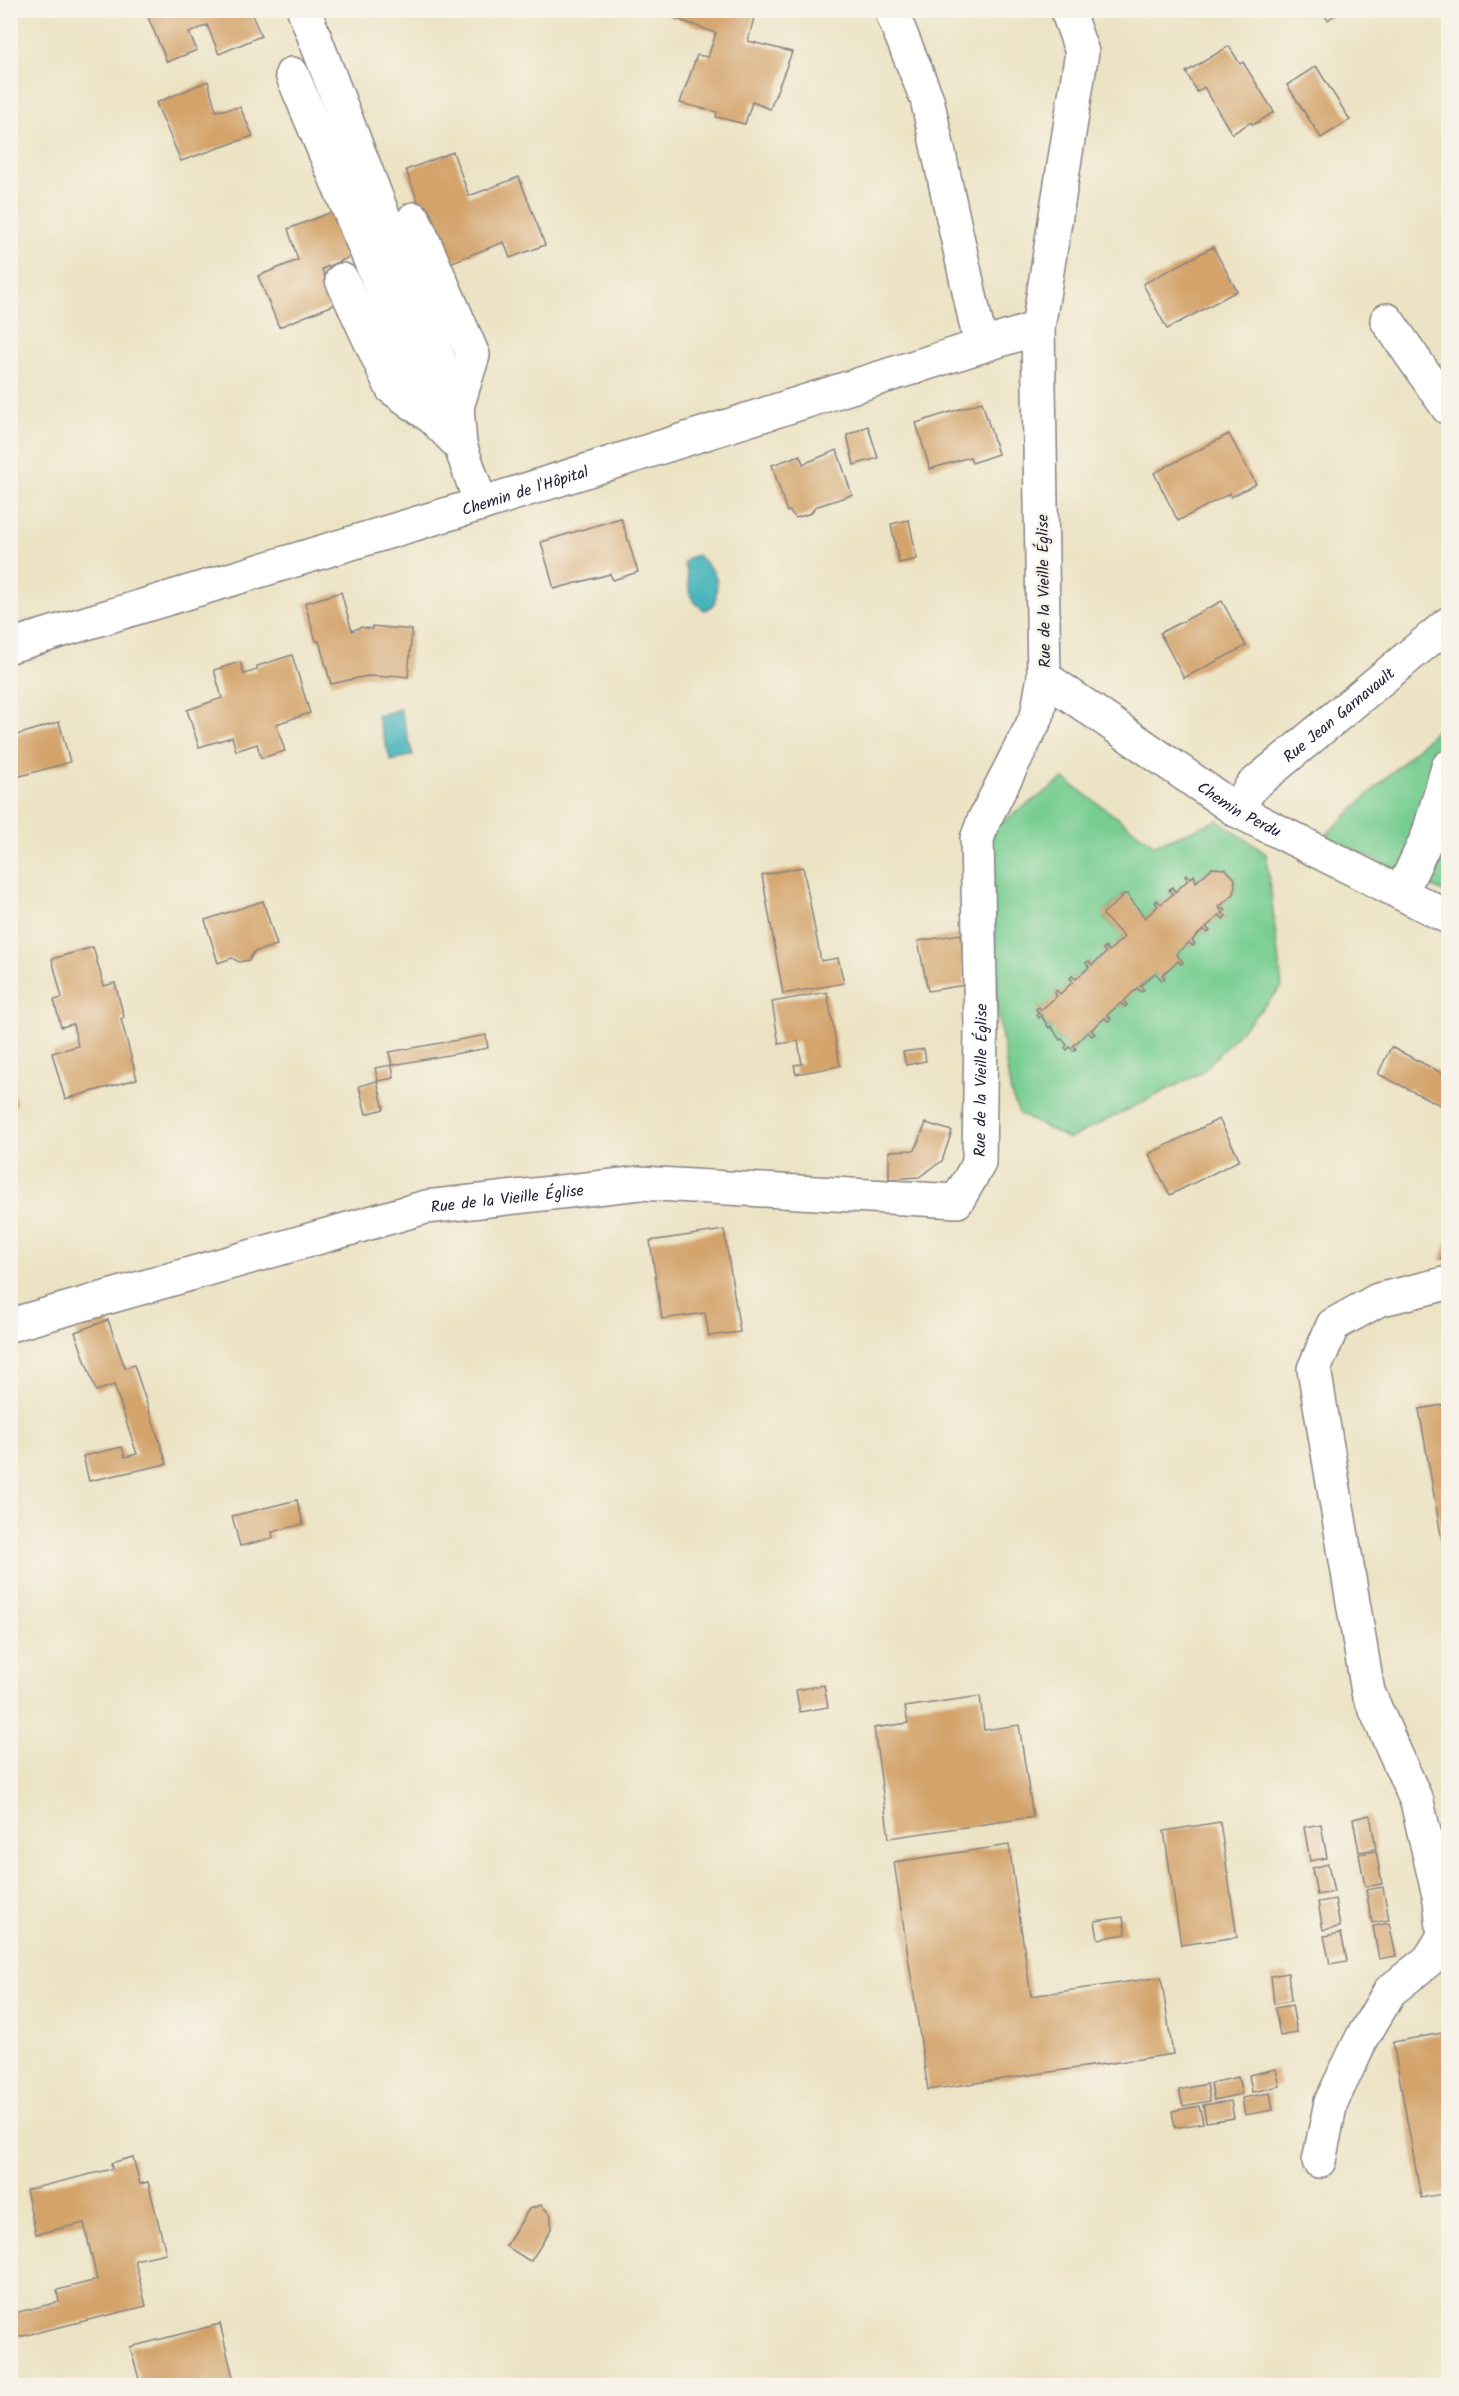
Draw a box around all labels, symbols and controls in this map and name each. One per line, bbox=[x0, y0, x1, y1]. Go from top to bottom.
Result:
street label: Chemin de l'Hôpital bbox=[459, 460, 592, 523]
street label: Rue de la Vieille Église bbox=[1031, 514, 1058, 668]
street label: Rue Jean Garnavault bbox=[1278, 661, 1401, 769]
street label: Chemin Perdu bbox=[1191, 776, 1285, 845]
street label: Rue de la Vieille Église bbox=[968, 1003, 995, 1157]
street label: Rue de la Vieille Église bbox=[429, 1178, 585, 1220]

